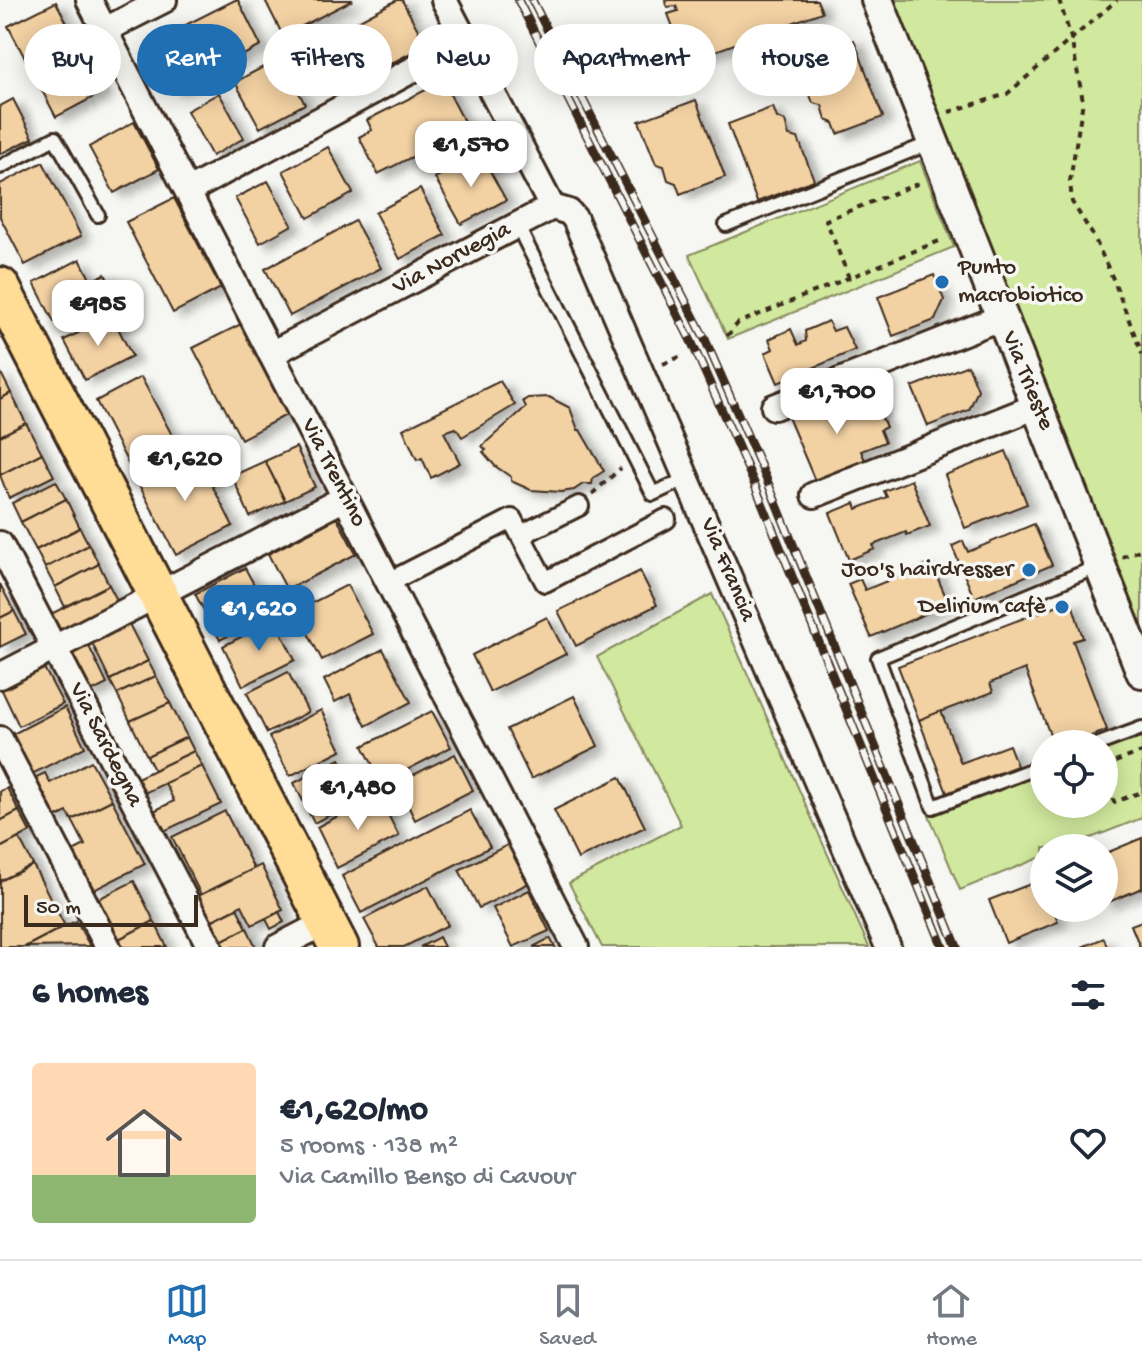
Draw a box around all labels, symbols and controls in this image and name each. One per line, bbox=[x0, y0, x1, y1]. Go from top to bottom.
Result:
chip: Buy bbox=[24, 24, 121, 96]
chip: Rent bbox=[137, 24, 247, 96]
chip: Filters bbox=[263, 24, 392, 96]
chip: New bbox=[408, 24, 518, 96]
chip: Apartment bbox=[534, 24, 716, 96]
chip: House bbox=[732, 24, 857, 96]
pin: €1,570 bbox=[406, 121, 536, 189]
text: €1,570 bbox=[433, 131, 509, 162]
street label: Via Norvegia bbox=[387, 216, 516, 303]
place label: Punto macrobiotico bbox=[957, 254, 1083, 311]
marker: Punto macrobiotico bbox=[933, 273, 951, 291]
pin: €985 bbox=[51, 280, 145, 348]
text: €985 bbox=[70, 290, 126, 321]
street label: Via Trieste bbox=[994, 326, 1060, 435]
pin: €1,700 bbox=[772, 368, 902, 436]
text: €1,700 bbox=[798, 378, 876, 409]
street label: Via Trentino bbox=[293, 413, 373, 532]
pin: €1,620 bbox=[120, 435, 250, 503]
text: €1,620 bbox=[148, 445, 222, 476]
street label: Via Francia bbox=[692, 513, 762, 627]
place label: Joo's hairdresser bbox=[841, 556, 1016, 585]
marker: Joo's hairdresser bbox=[1020, 561, 1038, 579]
pin: €1,620 bbox=[194, 585, 324, 653]
place label: Delirium cafè bbox=[917, 593, 1047, 622]
text: €1,620 bbox=[222, 595, 296, 626]
marker: Delirium cafè bbox=[1053, 598, 1071, 616]
street label: Via Sardegna bbox=[61, 677, 149, 812]
map controls bbox=[1030, 730, 1118, 922]
button: locate bbox=[1030, 730, 1118, 818]
pin: €1,480 bbox=[293, 764, 423, 832]
text: €1,480 bbox=[320, 774, 396, 805]
button: layers bbox=[1030, 834, 1118, 922]
scale bar bbox=[24, 891, 198, 927]
text: 50 m bbox=[36, 896, 81, 922]
icon: filters bbox=[1066, 973, 1110, 1017]
text: 6 homes bbox=[32, 975, 147, 1015]
text: €1,620/mo bbox=[280, 1092, 428, 1132]
icon: home bbox=[96, 1095, 192, 1191]
icon: heart bbox=[1066, 1121, 1110, 1165]
text: 5 rooms · 138 m² bbox=[280, 1132, 458, 1163]
text: Via Camillo Benso di Cavour bbox=[280, 1163, 575, 1194]
tab: Map bbox=[165, 1279, 209, 1353]
tab: Saved bbox=[539, 1279, 596, 1353]
tab: Home bbox=[926, 1279, 977, 1353]

